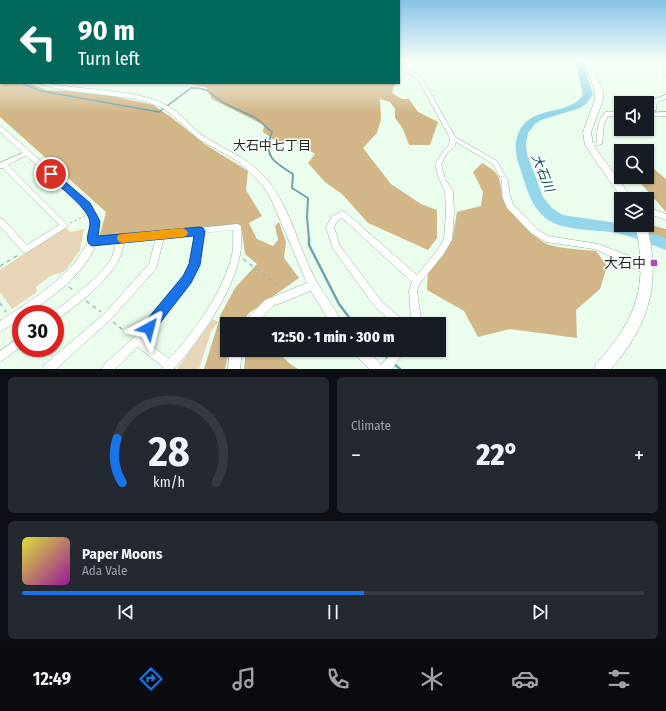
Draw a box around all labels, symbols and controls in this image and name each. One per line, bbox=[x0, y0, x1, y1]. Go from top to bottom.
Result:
text: 90 m bbox=[78, 14, 135, 47]
icon: left bbox=[12, 16, 64, 68]
text: Turn left bbox=[78, 48, 140, 70]
map controls bbox=[614, 96, 654, 232]
button: sound bbox=[614, 96, 654, 136]
district label: 大石中七丁目 bbox=[233, 138, 311, 153]
button: search bbox=[614, 144, 654, 184]
water label: 大石川 bbox=[529, 152, 558, 196]
pin bbox=[34, 157, 68, 191]
icon: arrive bbox=[40, 163, 62, 185]
button: layers bbox=[614, 192, 654, 232]
place label: 大石中 bbox=[604, 255, 646, 272]
marker: 大石中 bbox=[649, 258, 659, 268]
speed limit sign: 30 bbox=[12, 305, 64, 357]
position arrow bbox=[128, 307, 170, 349]
text: 12:50 · 1 min · 300 m bbox=[272, 328, 394, 346]
text: Climate bbox=[351, 418, 391, 433]
text: 28 bbox=[147, 427, 189, 477]
text: 22° bbox=[476, 437, 519, 473]
text: − bbox=[351, 442, 361, 469]
text: + bbox=[634, 442, 644, 469]
text: km/h bbox=[153, 474, 184, 491]
text: Paper Moons bbox=[82, 545, 163, 563]
text: Ada Vale bbox=[82, 563, 127, 578]
icon: previous bbox=[115, 601, 137, 623]
icon: pause bbox=[322, 601, 344, 623]
icon: next bbox=[529, 601, 551, 623]
icon: directions bbox=[137, 665, 165, 693]
icon: music bbox=[230, 665, 258, 693]
icon: phone bbox=[324, 665, 352, 693]
icon: climate bbox=[418, 665, 446, 693]
icon: car bbox=[511, 665, 539, 693]
icon: filters bbox=[605, 665, 633, 693]
text: 12:49 bbox=[33, 668, 71, 690]

